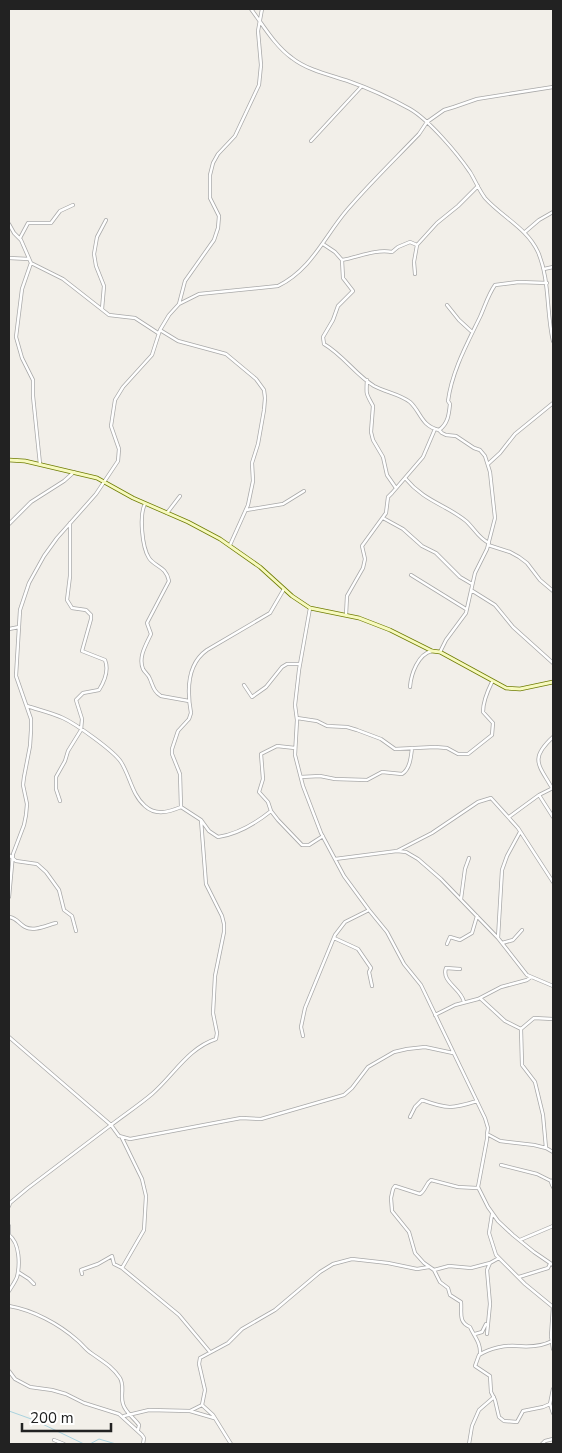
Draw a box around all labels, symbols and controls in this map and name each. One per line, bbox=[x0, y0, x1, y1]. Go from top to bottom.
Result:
scale bar bbox=[22, 1400, 111, 1432]
text: 200 m bbox=[30, 1408, 74, 1428]

